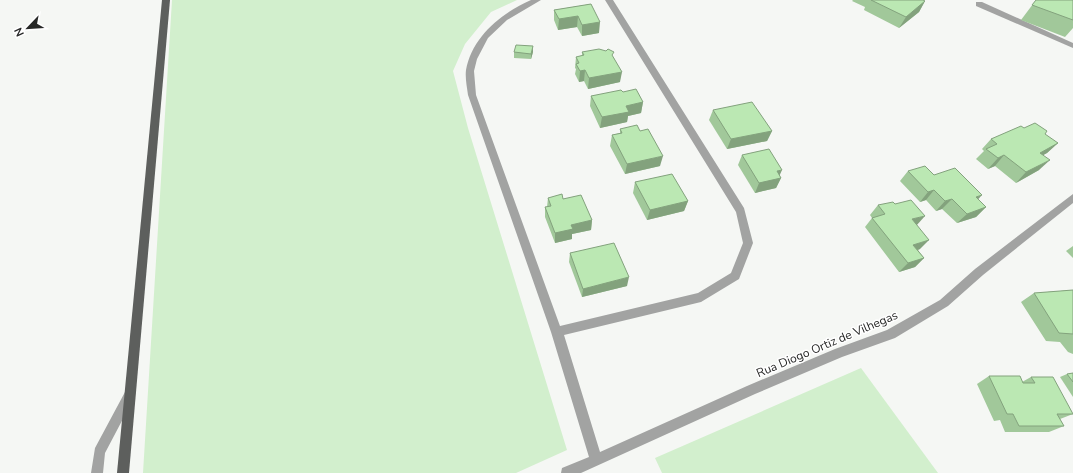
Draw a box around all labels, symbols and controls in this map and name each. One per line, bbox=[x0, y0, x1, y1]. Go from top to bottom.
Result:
north arrow bbox=[8, 8, 48, 48]
text: N bbox=[11, 25, 28, 39]
street label: Rua Diogo Ortiz de Vilhegas bbox=[754, 307, 900, 381]

